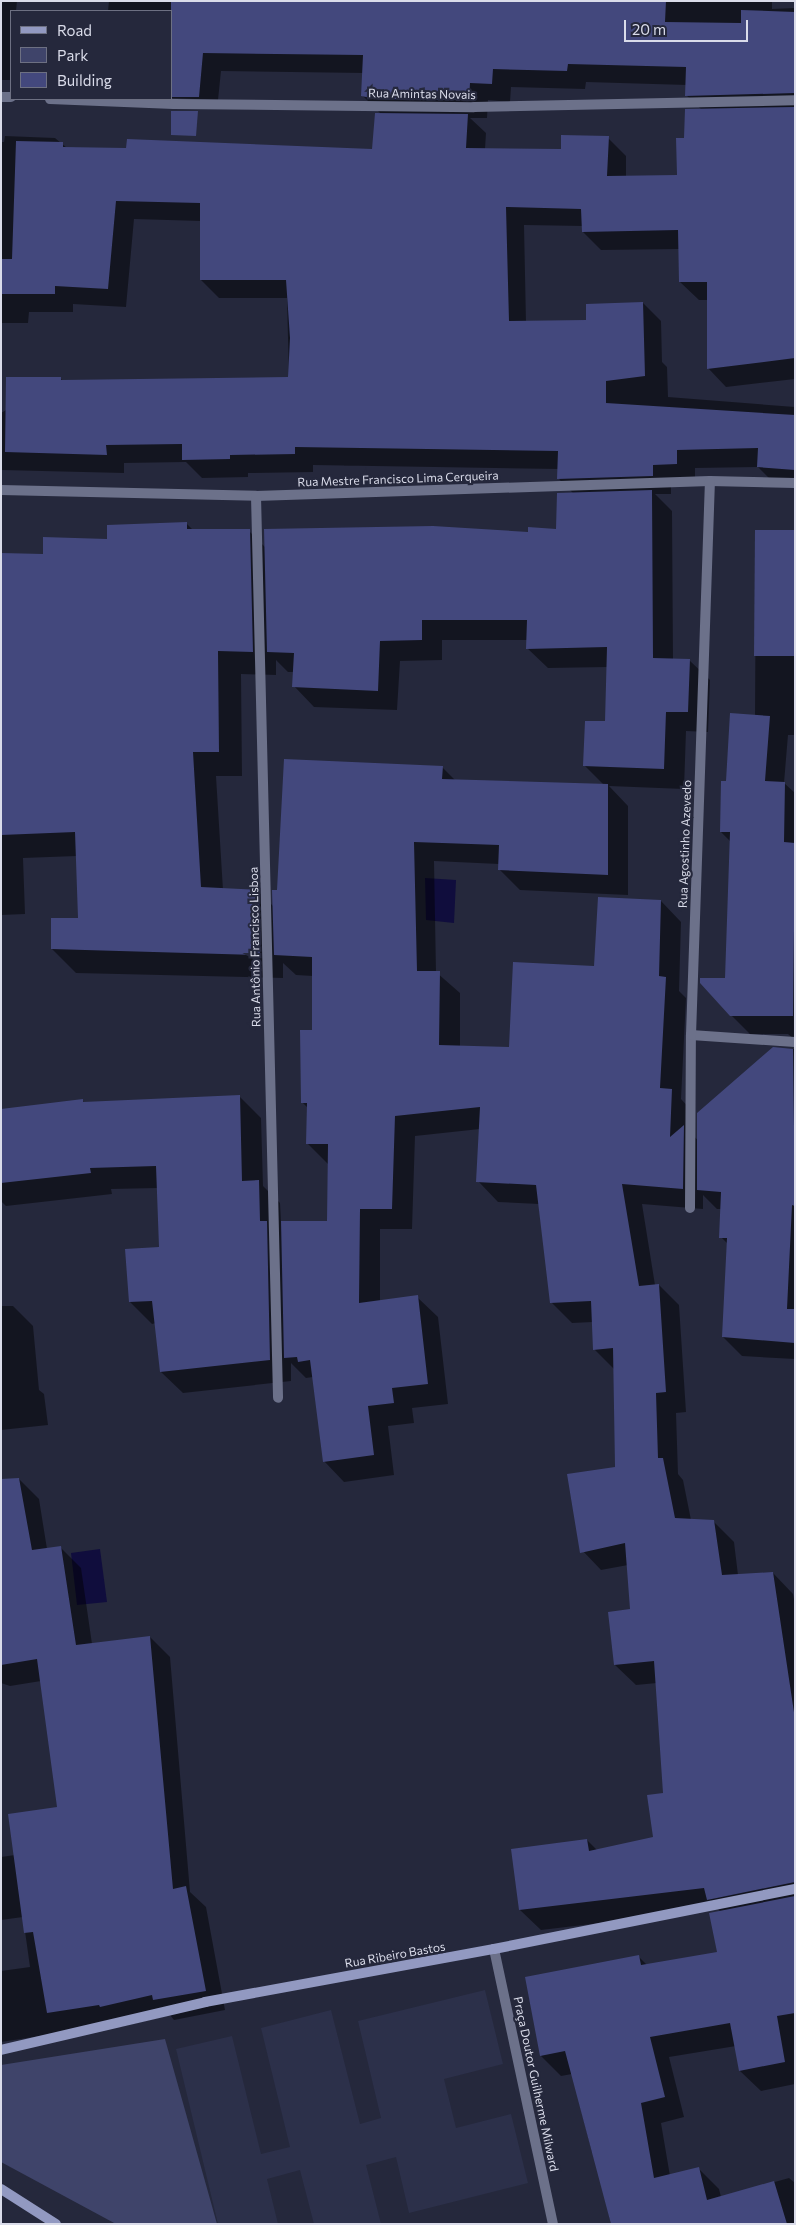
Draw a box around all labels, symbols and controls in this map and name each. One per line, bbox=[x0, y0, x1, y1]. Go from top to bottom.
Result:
legend bbox=[10, 10, 172, 100]
scale bar bbox=[626, 10, 750, 42]
text: 20 m bbox=[632, 20, 666, 38]
text: Road bbox=[57, 21, 92, 39]
text: Park bbox=[57, 46, 88, 64]
text: Building bbox=[57, 71, 112, 89]
street label: Rua Amintas Novais bbox=[368, 86, 476, 102]
street label: Rua Mestre Francisco Lima Cerqueira bbox=[297, 468, 499, 490]
street label: Rua Agostinho Azevedo bbox=[676, 780, 694, 908]
street label: Rua Antônio Francisco Lisboa bbox=[246, 867, 264, 1027]
street label: Rua Ribeiro Bastos bbox=[344, 1939, 446, 1971]
street label: Praça Doutor Guilherme Milward bbox=[510, 1995, 562, 2173]

